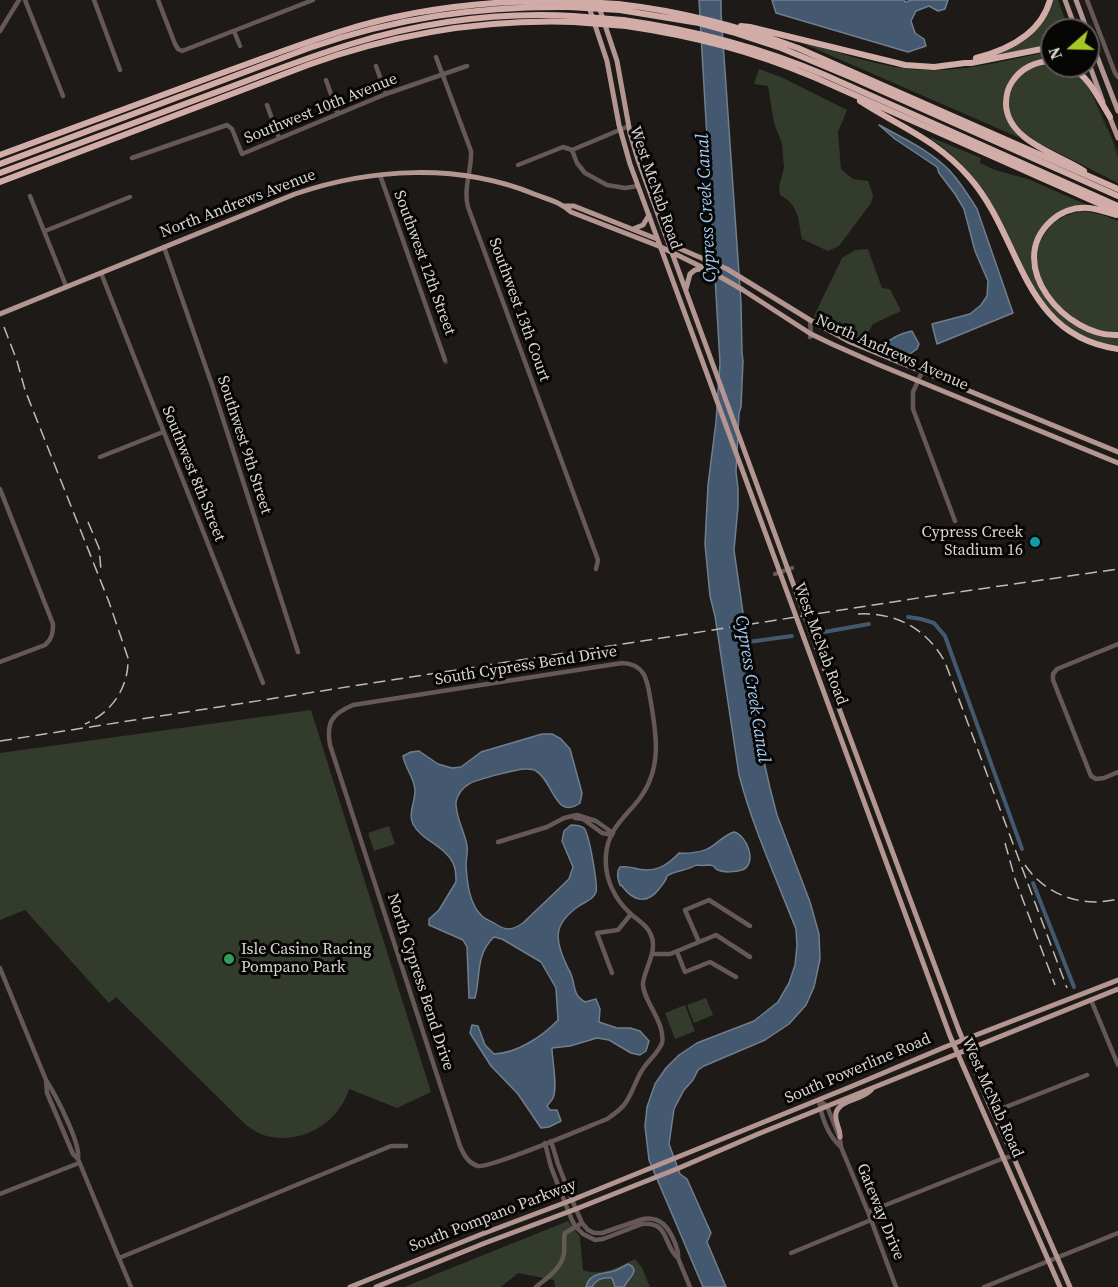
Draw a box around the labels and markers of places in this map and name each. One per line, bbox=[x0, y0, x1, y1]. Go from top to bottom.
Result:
place label: Cypress Creek Stadium 16 bbox=[921, 523, 1023, 561]
marker: Cypress Creek Stadium 16 bbox=[1028, 535, 1042, 549]
place label: Isle Casino Racing Pompano Park bbox=[241, 940, 371, 978]
marker: Isle Casino Racing Pompano Park bbox=[222, 952, 236, 966]

